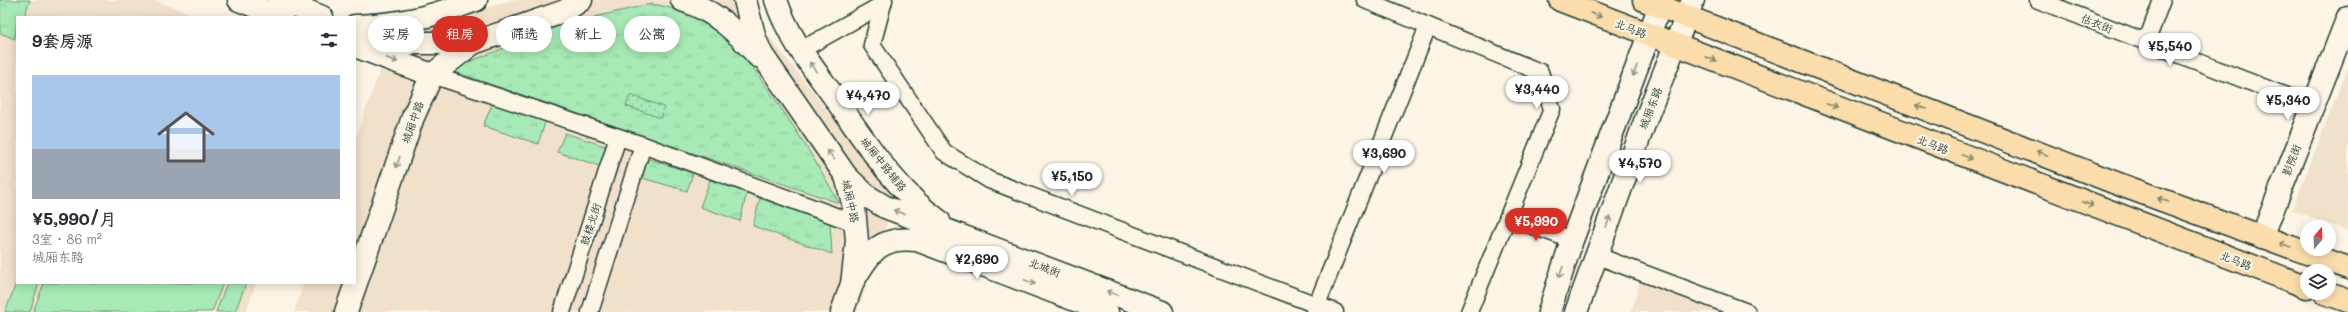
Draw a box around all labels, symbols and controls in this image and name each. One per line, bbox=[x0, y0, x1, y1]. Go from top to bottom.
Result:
street label: 估衣街 bbox=[2079, 10, 2116, 37]
one-way arrow bbox=[1590, 11, 1602, 19]
street label: 北马路 bbox=[1613, 15, 1649, 41]
chip: 买房 bbox=[368, 16, 424, 52]
chip: 租房 bbox=[432, 16, 488, 52]
chip: 筛选 bbox=[496, 16, 552, 52]
chip: 新上 bbox=[560, 16, 616, 52]
chip: 公寓 bbox=[624, 16, 680, 52]
text: 9套房源 bbox=[32, 29, 93, 51]
icon: filters bbox=[318, 29, 340, 51]
pin: ¥5,540 bbox=[2137, 33, 2203, 67]
text: ¥5,540 bbox=[2148, 37, 2192, 54]
one-way arrow bbox=[385, 56, 397, 64]
one-way arrow bbox=[1704, 56, 1716, 64]
one-way arrow bbox=[809, 62, 817, 73]
one-way arrow bbox=[1630, 65, 1638, 77]
pin: ¥3,440 bbox=[1504, 76, 1570, 110]
text: ¥3,440 bbox=[1514, 80, 1560, 97]
pin: ¥4,470 bbox=[835, 82, 901, 116]
street label: 城厢东路 bbox=[1635, 85, 1665, 131]
text: ¥4,470 bbox=[846, 86, 890, 103]
pin: ¥5,340 bbox=[2255, 87, 2321, 121]
text: ¥5,340 bbox=[2266, 91, 2310, 108]
street label: 城厢中路 bbox=[397, 99, 427, 145]
icon: home bbox=[150, 101, 222, 173]
one-way arrow bbox=[1826, 102, 1838, 110]
one-way arrow bbox=[1915, 102, 1927, 110]
street label: 北马路 bbox=[1915, 131, 1951, 157]
street label: 城厢中路辅路 bbox=[857, 134, 911, 194]
pin: ¥3,690 bbox=[1351, 140, 1417, 174]
street label: 影院街 bbox=[2278, 141, 2304, 178]
text: ¥3,690 bbox=[1362, 144, 1406, 161]
one-way arrow bbox=[2036, 149, 2048, 157]
one-way arrow bbox=[827, 150, 835, 161]
pin: ¥4,570 bbox=[1607, 150, 1673, 184]
text: ¥4,570 bbox=[1618, 154, 1662, 171]
one-way arrow bbox=[1960, 154, 1972, 162]
one-way arrow bbox=[393, 156, 401, 168]
pin: ¥5,150 bbox=[1039, 163, 1105, 197]
text: ¥5,150 bbox=[1051, 167, 1093, 184]
street label: 城厢中路 bbox=[839, 178, 863, 224]
one-way arrow bbox=[2158, 196, 2170, 204]
street label: 鼓楼北街 bbox=[576, 200, 604, 247]
one-way arrow bbox=[2082, 200, 2094, 208]
text: ¥5,990/月 bbox=[32, 207, 117, 229]
one-way arrow bbox=[894, 207, 906, 215]
pin: ¥5,990 bbox=[1503, 208, 1569, 242]
text: ¥5,990 bbox=[1514, 212, 1558, 229]
one-way arrow bbox=[1604, 217, 1612, 229]
north arrow bbox=[2300, 220, 2336, 256]
map controls bbox=[2300, 220, 2336, 300]
text: 3室 · 86 m² bbox=[32, 230, 102, 247]
one-way arrow bbox=[2279, 241, 2291, 249]
pin: ¥2,690 bbox=[944, 246, 1010, 280]
street label: 北马路 bbox=[2218, 247, 2254, 273]
text: 城厢东路 bbox=[32, 248, 84, 265]
text: ¥2,690 bbox=[955, 250, 999, 267]
street label: 北城街 bbox=[1027, 254, 1064, 280]
button: layers bbox=[2300, 264, 2336, 300]
one-way arrow bbox=[1557, 266, 1565, 278]
one-way arrow bbox=[1023, 279, 1035, 286]
one-way arrow bbox=[1107, 288, 1119, 296]

